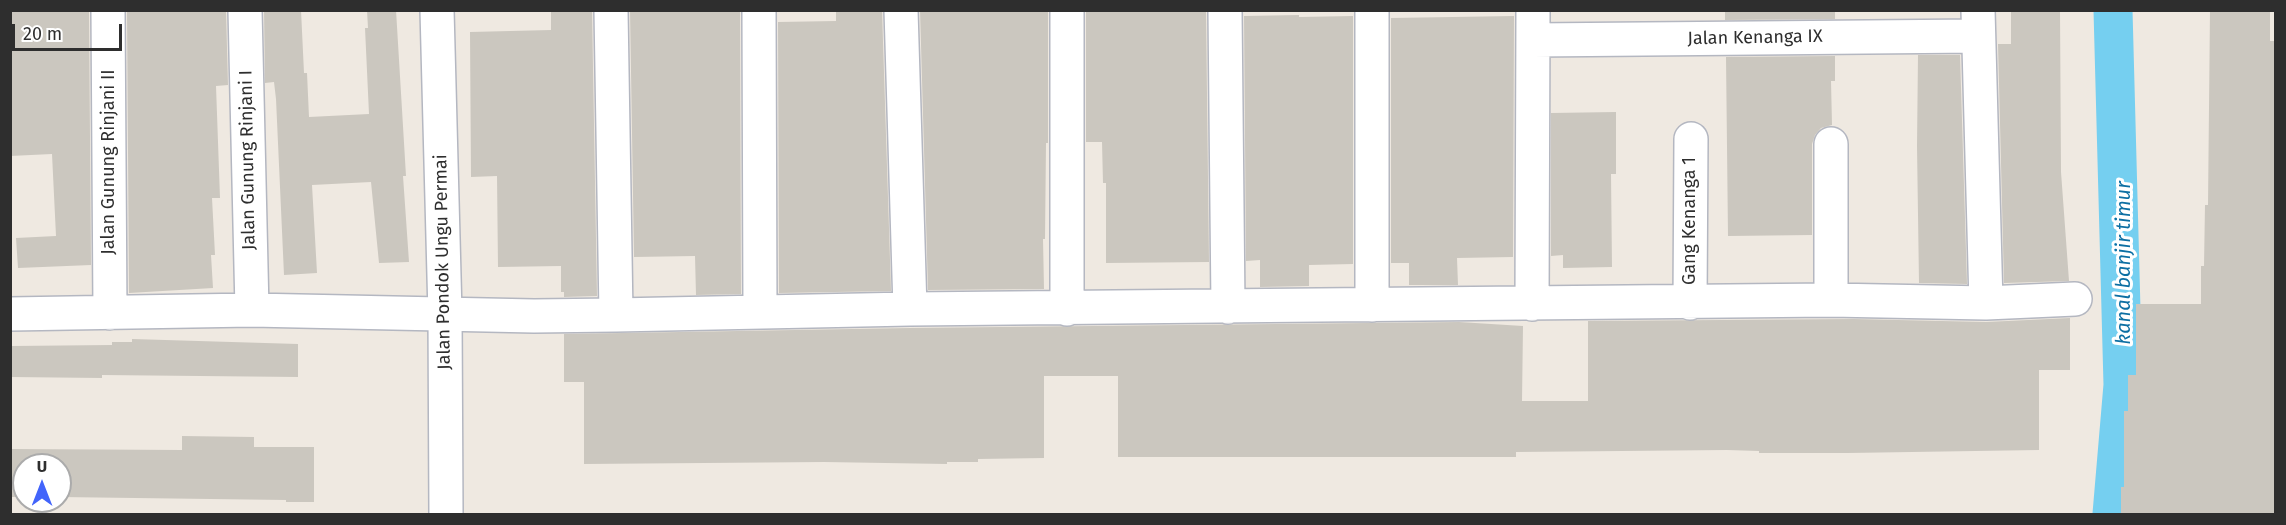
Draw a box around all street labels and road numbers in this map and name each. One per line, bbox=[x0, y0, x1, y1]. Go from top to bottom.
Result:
street label: Jalan Kenanga IX bbox=[1687, 26, 1823, 50]
street label: Jalan Gunung Rinjani II bbox=[98, 69, 120, 255]
street label: Jalan Gunung Rinjani I bbox=[236, 70, 260, 250]
street label: Jalan Pondok Ungu Permai bbox=[430, 154, 456, 370]
street label: Gang Kenanga 1 bbox=[1679, 157, 1701, 285]

